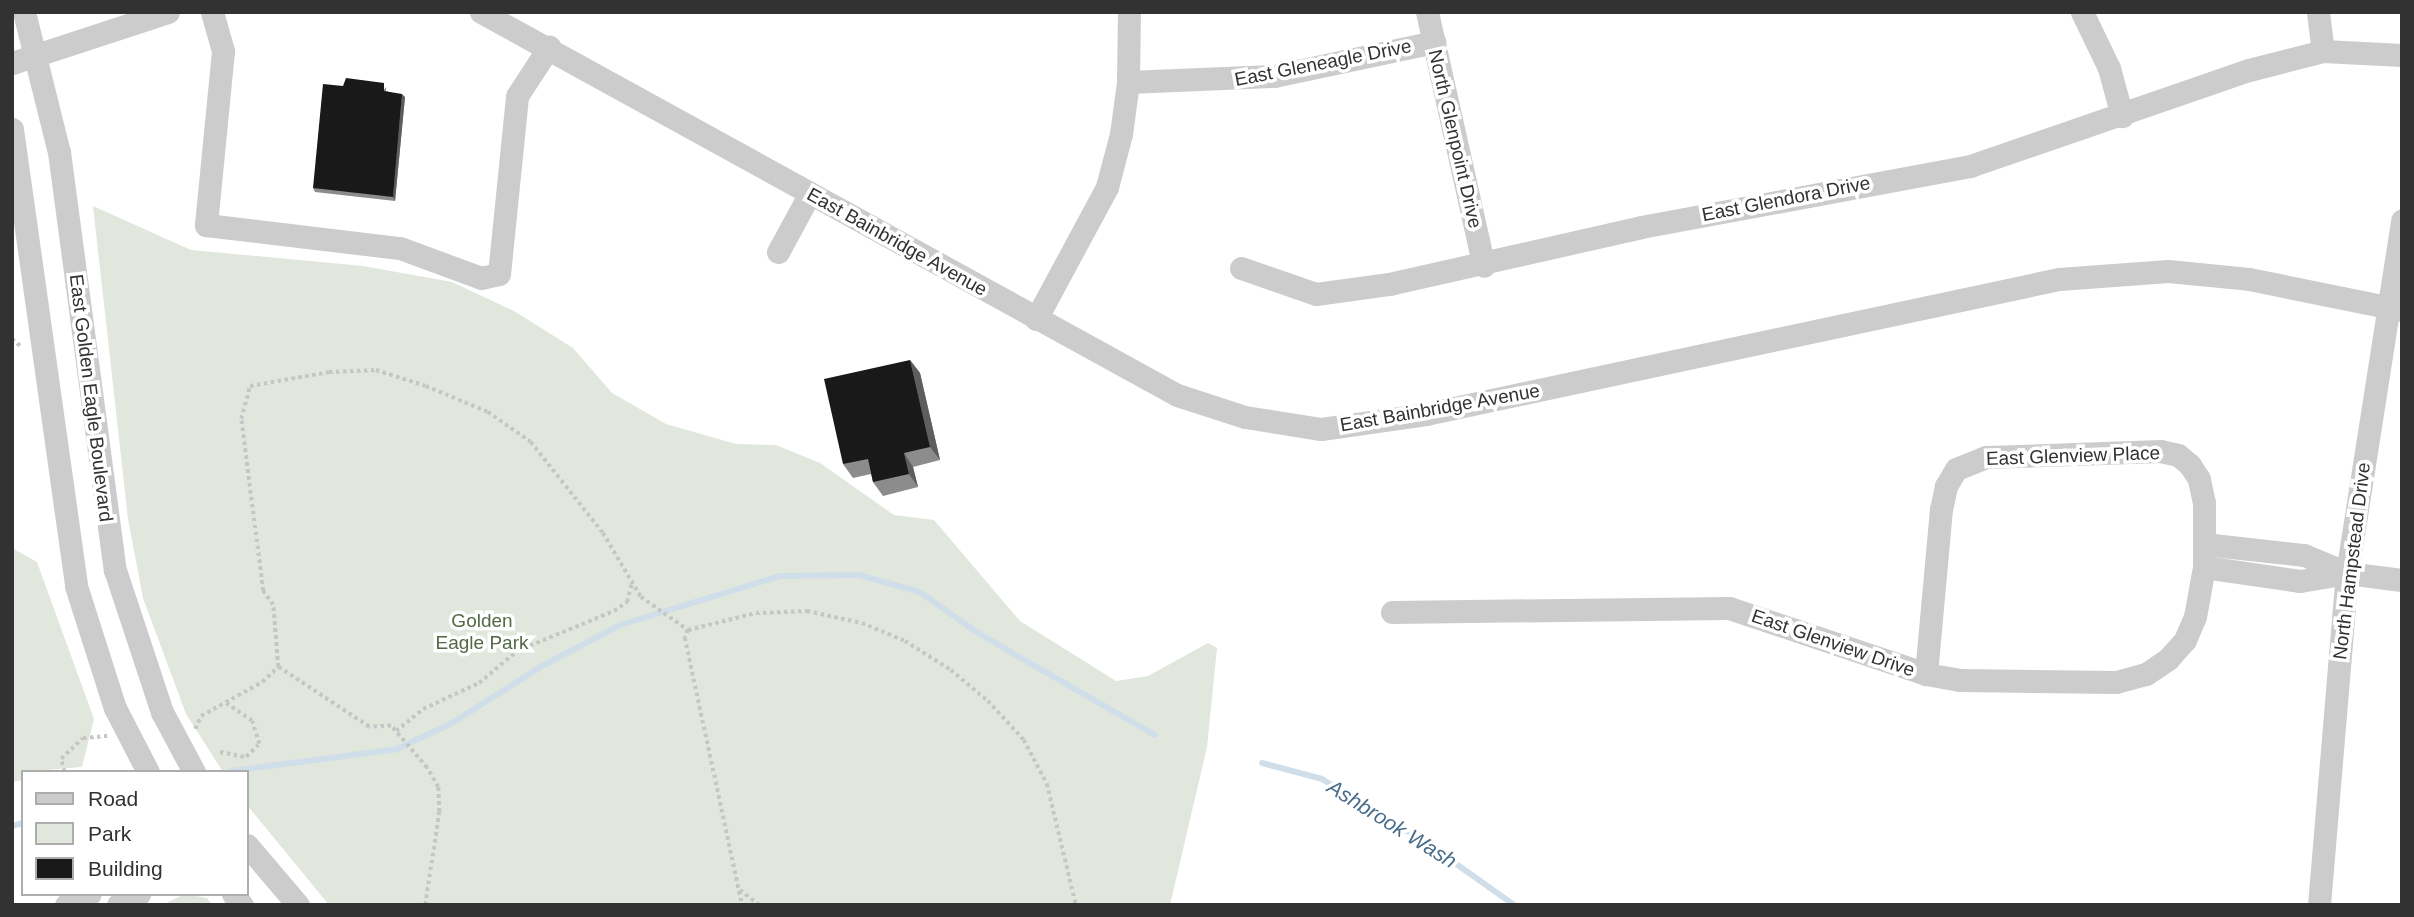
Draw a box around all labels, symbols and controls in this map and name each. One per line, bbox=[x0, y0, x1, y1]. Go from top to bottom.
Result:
street label: East Gleneagle Drive bbox=[1233, 35, 1413, 91]
street label: North Glenpoint Drive bbox=[1423, 47, 1487, 231]
street label: East Glendora Drive bbox=[1700, 171, 1872, 227]
street label: East Bainbridge Avenue bbox=[802, 183, 992, 301]
street label: East Golden Eagle Boulevard bbox=[64, 273, 118, 523]
street label: East Bainbridge Avenue bbox=[1338, 379, 1542, 437]
street label: East Glenview Place bbox=[1986, 442, 2160, 470]
street label: North Hampstead Drive bbox=[2329, 461, 2375, 661]
street label: East Glenview Drive bbox=[1748, 604, 1918, 682]
park label: Golden Eagle Park bbox=[436, 610, 528, 654]
legend bbox=[21, 770, 248, 896]
water label: Ashbrook Wash bbox=[1323, 774, 1461, 874]
text: Road bbox=[88, 787, 138, 810]
text: Park bbox=[88, 822, 131, 845]
text: Building bbox=[88, 857, 163, 880]

